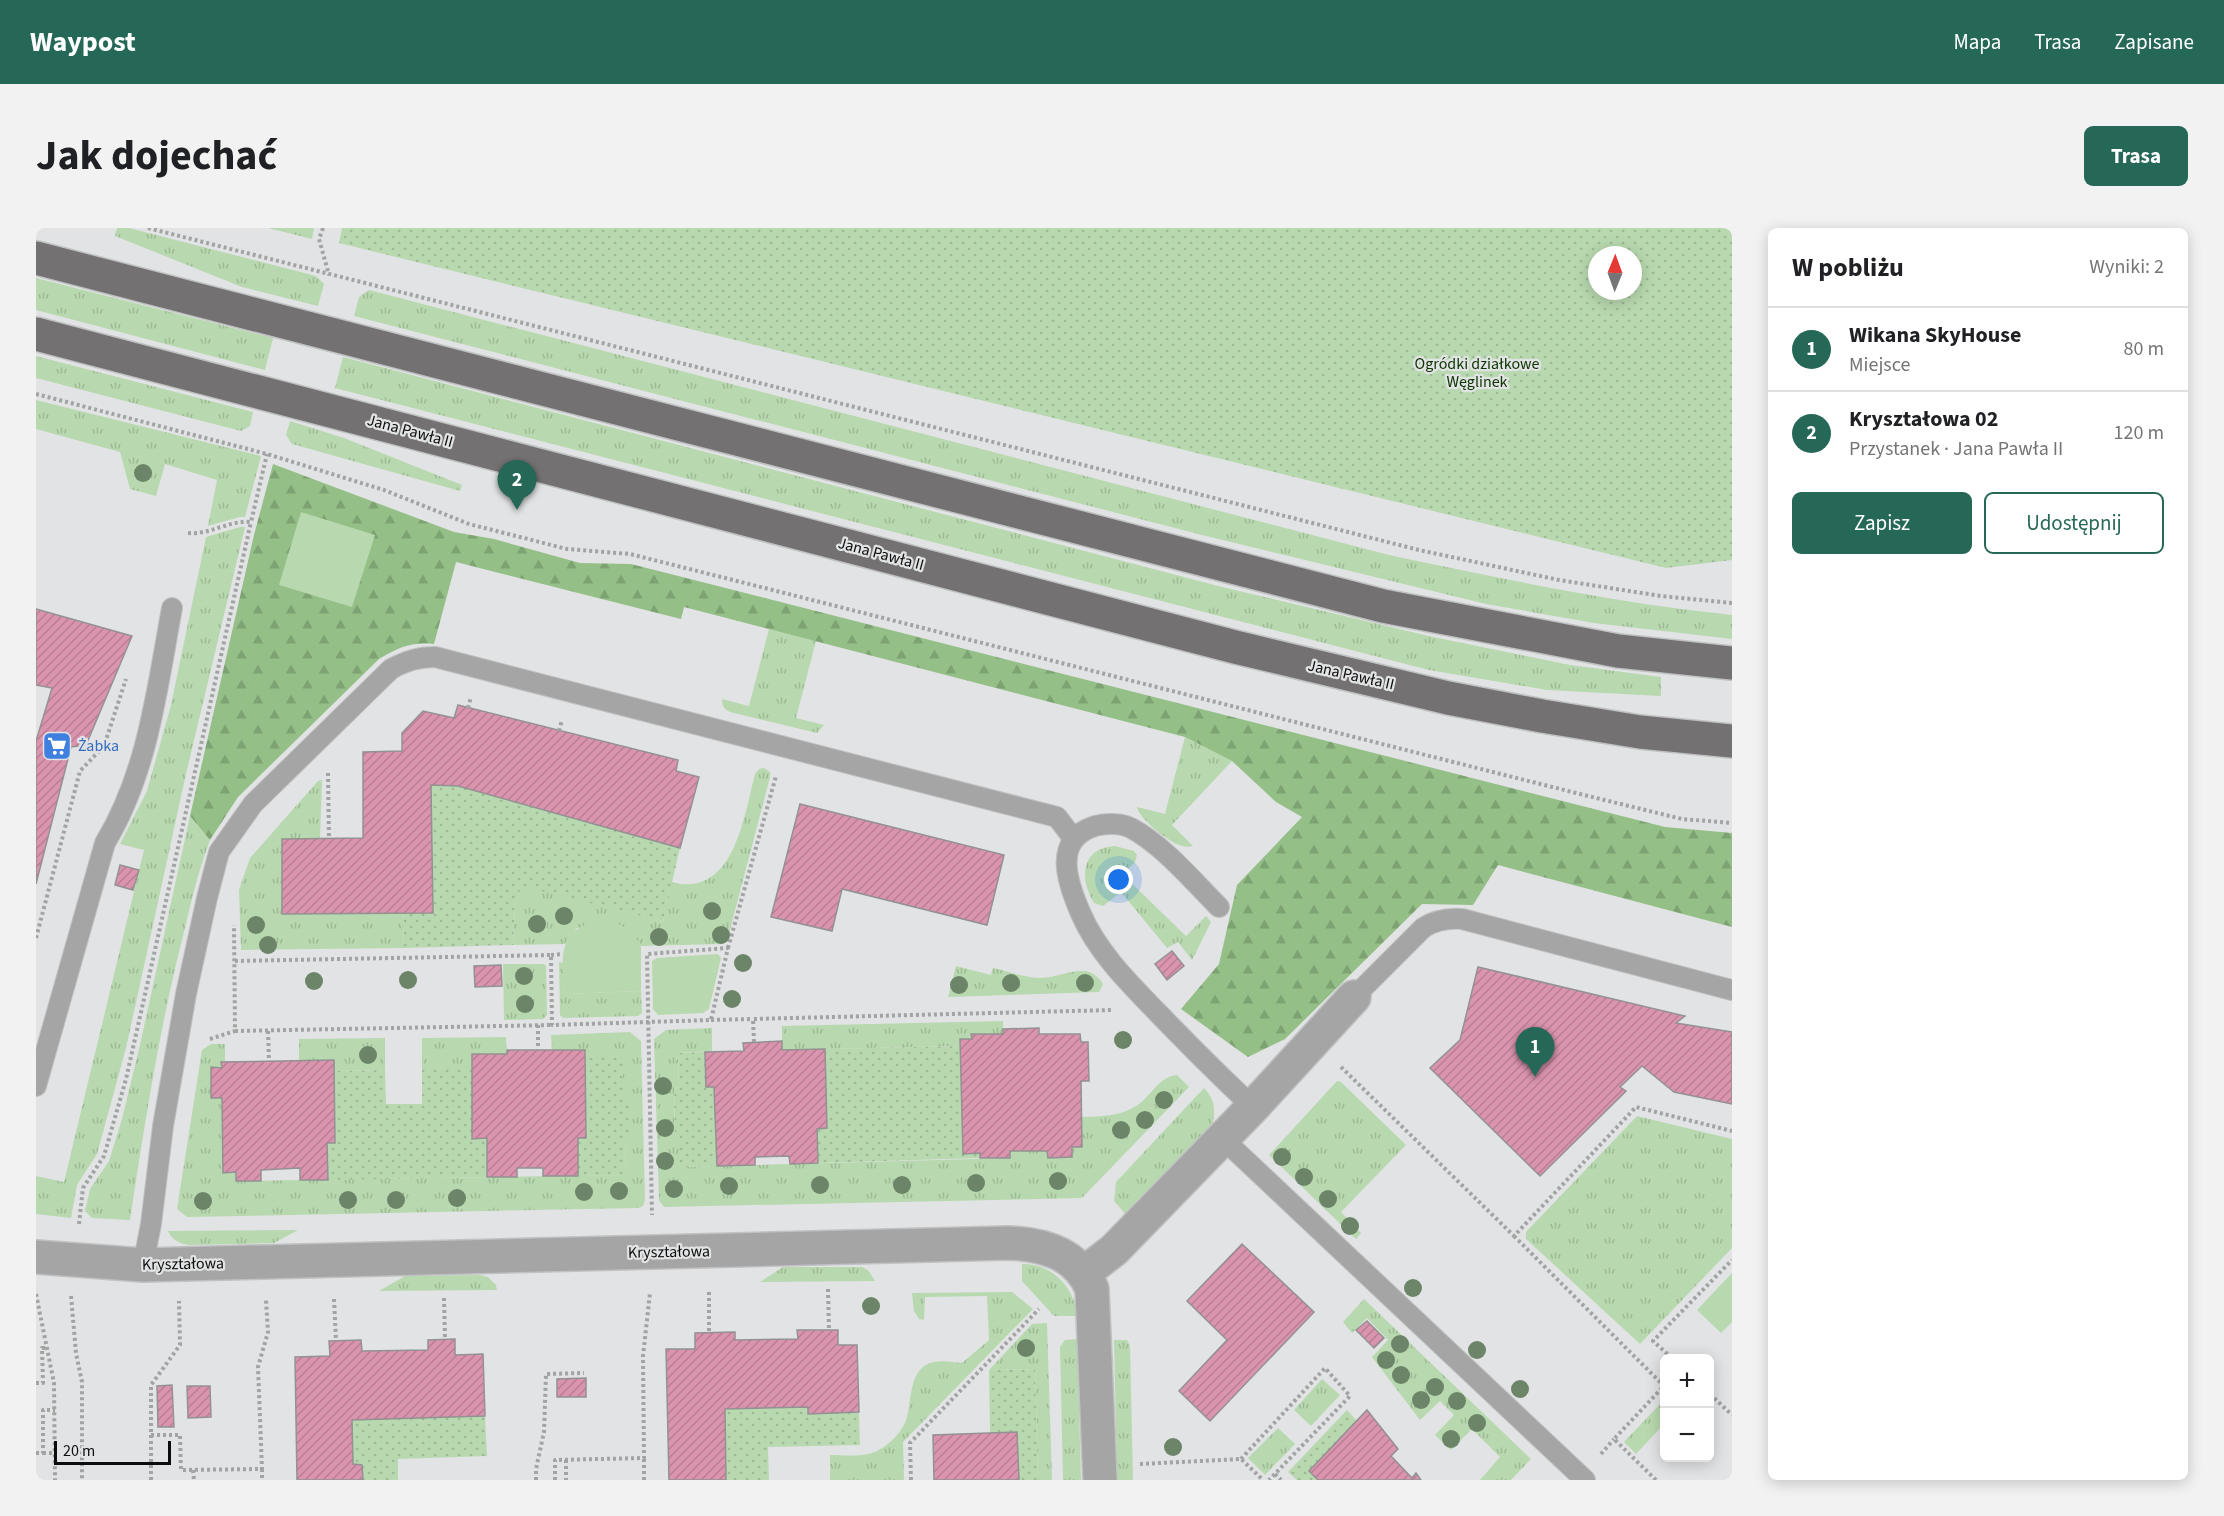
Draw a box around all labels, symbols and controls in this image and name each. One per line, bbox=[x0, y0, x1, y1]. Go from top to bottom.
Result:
text: Waypost bbox=[30, 22, 136, 62]
text: Mapa bbox=[1953, 27, 2001, 57]
text: Trasa bbox=[2034, 27, 2081, 57]
text: Zapisane bbox=[2114, 27, 2194, 57]
text: Jak dojechać bbox=[36, 126, 277, 186]
button: Trasa bbox=[2084, 126, 2188, 186]
north arrow bbox=[1588, 246, 1642, 300]
text: W pobliżu bbox=[1792, 249, 1904, 286]
text: Wyniki: 2 bbox=[2089, 253, 2164, 281]
text: Wikana SkyHouse bbox=[1849, 319, 2021, 351]
text: 1 bbox=[1806, 335, 1817, 363]
text: 80 m bbox=[2124, 335, 2164, 363]
text: Miejsce bbox=[1849, 351, 1910, 379]
park label: Ogródki działkowe Węglinek bbox=[1415, 353, 1539, 393]
text: Kryształowa 02 bbox=[1849, 403, 1998, 435]
street label: Jana Pawła II bbox=[365, 409, 455, 453]
text: 2 bbox=[1806, 419, 1817, 447]
text: 120 m bbox=[2114, 419, 2164, 447]
text: Przystanek · Jana Pawła II bbox=[1849, 435, 2063, 463]
pin: 2 bbox=[498, 460, 536, 510]
button: Zapisz bbox=[1792, 492, 1972, 554]
button: Udostępnij bbox=[1984, 492, 2164, 554]
street label: Jana Pawła II bbox=[836, 532, 926, 576]
street label: Jana Pawła II bbox=[1306, 654, 1396, 696]
supermarket icon: Żabka bbox=[41, 730, 73, 762]
place label: Żabka bbox=[78, 735, 119, 757]
your location bbox=[1104, 865, 1133, 894]
pin: 1 bbox=[1516, 1028, 1554, 1077]
street label: Kryształowa bbox=[628, 1240, 710, 1264]
street label: Kryształowa bbox=[142, 1252, 224, 1276]
map controls bbox=[1660, 1354, 1714, 1462]
button: + bbox=[1660, 1354, 1714, 1408]
button: − bbox=[1660, 1408, 1714, 1462]
scale bar bbox=[54, 1438, 171, 1466]
text: 20 m bbox=[63, 1440, 95, 1462]

